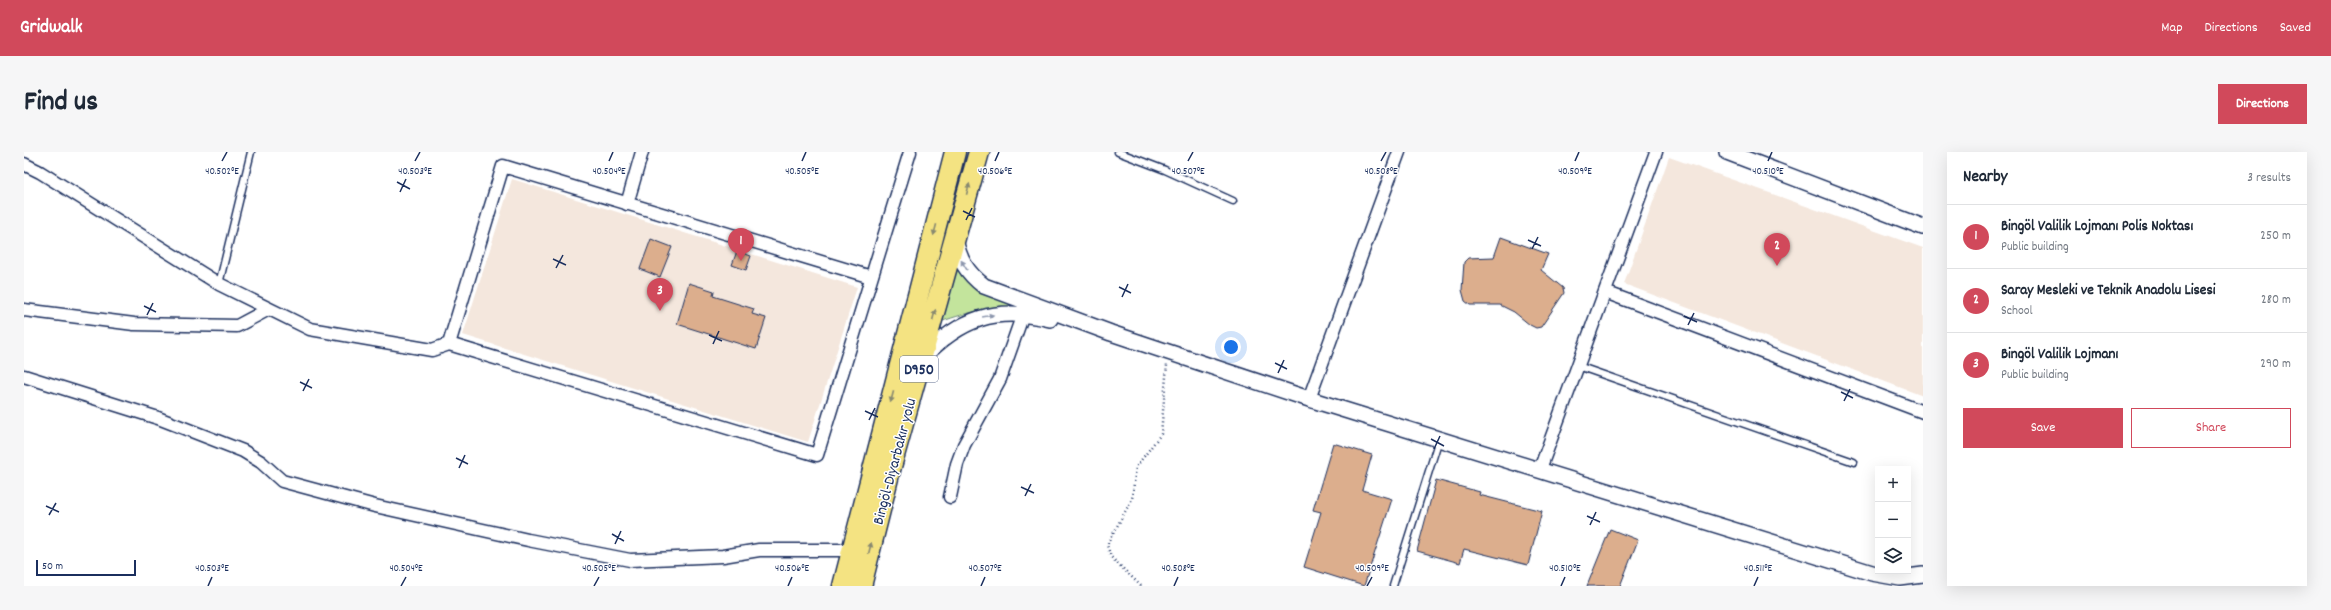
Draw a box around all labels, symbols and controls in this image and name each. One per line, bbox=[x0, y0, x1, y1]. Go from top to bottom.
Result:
text: Gridwalk bbox=[20, 15, 83, 42]
text: Map bbox=[2161, 18, 2183, 38]
text: Directions bbox=[2205, 18, 2258, 38]
text: Saved bbox=[2280, 18, 2311, 38]
text: Find us bbox=[24, 84, 98, 124]
button: Directions bbox=[2218, 84, 2307, 124]
text: 40.502°E bbox=[205, 165, 239, 179]
text: 40.503°E bbox=[398, 165, 432, 179]
text: 40.504°E bbox=[592, 165, 626, 179]
text: 40.505°E bbox=[785, 165, 819, 179]
text: 40.506°E bbox=[978, 165, 1012, 179]
text: 40.507°E bbox=[1172, 165, 1205, 179]
text: 40.508°E bbox=[1364, 165, 1398, 179]
text: 40.509°E bbox=[1558, 165, 1592, 179]
text: 40.510°E bbox=[1752, 165, 1784, 179]
text: Nearby bbox=[1963, 166, 2007, 190]
text: 3 results bbox=[2247, 169, 2291, 188]
one-way arrow bbox=[966, 183, 972, 196]
text: Bingöl Valilik Lojmanı Polis Noktası bbox=[2001, 216, 2193, 238]
one-way arrow bbox=[932, 225, 938, 237]
text: 1 bbox=[1975, 227, 1977, 246]
text: 250 m bbox=[2260, 227, 2291, 246]
pin: 1 bbox=[728, 228, 754, 261]
pin: 2 bbox=[1764, 233, 1790, 266]
text: Public building bbox=[2001, 238, 2069, 257]
one-way arrow bbox=[960, 259, 967, 271]
pin: 3 bbox=[647, 278, 673, 311]
text: Saray Mesleki ve Teknik Anadolu Lisesi bbox=[2001, 280, 2215, 302]
text: 2 bbox=[1973, 291, 1979, 310]
text: 280 m bbox=[2261, 291, 2291, 310]
text: School bbox=[2001, 302, 2033, 321]
one-way arrow bbox=[931, 308, 937, 320]
one-way arrow bbox=[982, 312, 994, 318]
your location bbox=[1221, 337, 1241, 357]
text: Bingöl Valilik Lojmanı bbox=[2001, 344, 2118, 366]
text: 3 bbox=[1973, 355, 1979, 374]
text: 290 m bbox=[2260, 355, 2291, 374]
road number: D950 bbox=[900, 356, 938, 382]
text: Public building bbox=[2001, 366, 2069, 385]
one-way arrow bbox=[888, 391, 894, 403]
street label: Bingöl-Diyarbakır yolu bbox=[867, 396, 923, 528]
button: Save bbox=[1963, 408, 2123, 448]
button: Share bbox=[2131, 408, 2291, 448]
map controls bbox=[1875, 466, 1911, 574]
button: + bbox=[1875, 466, 1911, 502]
button: − bbox=[1875, 502, 1911, 538]
button: layers bbox=[1875, 538, 1911, 574]
one-way arrow bbox=[868, 542, 874, 554]
scale bar bbox=[36, 558, 136, 577]
text: 50 m bbox=[42, 559, 63, 575]
text: 40.503°E bbox=[195, 562, 229, 576]
text: 40.504°E bbox=[389, 562, 423, 576]
text: 40.505°E bbox=[582, 562, 616, 576]
text: 40.506°E bbox=[775, 562, 809, 576]
text: 40.507°E bbox=[969, 562, 1002, 576]
text: 40.508°E bbox=[1161, 562, 1195, 576]
text: 40.509°E bbox=[1355, 562, 1389, 576]
text: 40.510°E bbox=[1549, 562, 1581, 576]
text: 40.511°E bbox=[1744, 562, 1772, 576]

